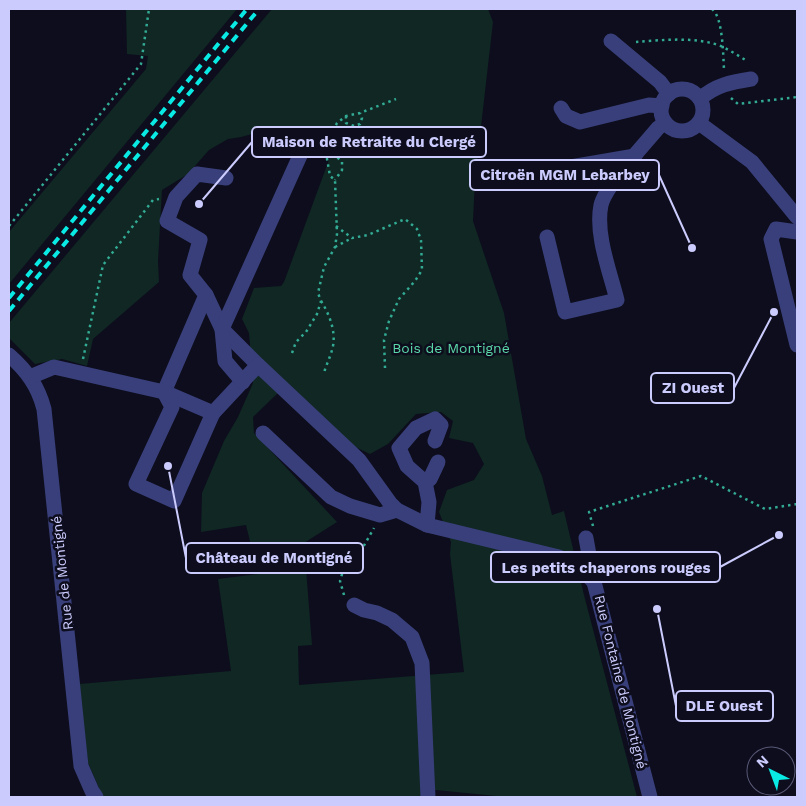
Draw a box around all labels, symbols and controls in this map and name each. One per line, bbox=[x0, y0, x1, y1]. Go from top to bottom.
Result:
callout: Maison de Retraite du Clergé bbox=[252, 127, 486, 157]
text: Maison de Retraite du Clergé bbox=[262, 133, 476, 151]
callout: Citroën MGM Lebarbey bbox=[470, 160, 659, 190]
text: Citroën MGM Lebarbey bbox=[480, 166, 650, 184]
park label: Bois de Montigné bbox=[392, 340, 510, 356]
callout: ZI Ouest bbox=[651, 373, 734, 403]
text: ZI Ouest bbox=[662, 379, 725, 397]
street label: Rue de Montigné bbox=[48, 515, 76, 631]
callout: Château de Montigné bbox=[186, 543, 363, 573]
text: Château de Montigné bbox=[196, 549, 353, 567]
callout: Les petits chaperons rouges bbox=[491, 552, 720, 582]
text: Les petits chaperons rouges bbox=[502, 559, 710, 577]
street label: Rue Fontaine de Montigné bbox=[592, 593, 650, 771]
callout: DLE Ouest bbox=[676, 691, 773, 721]
text: DLE Ouest bbox=[685, 697, 763, 715]
north arrow bbox=[746, 746, 796, 796]
text: N bbox=[753, 752, 772, 771]

